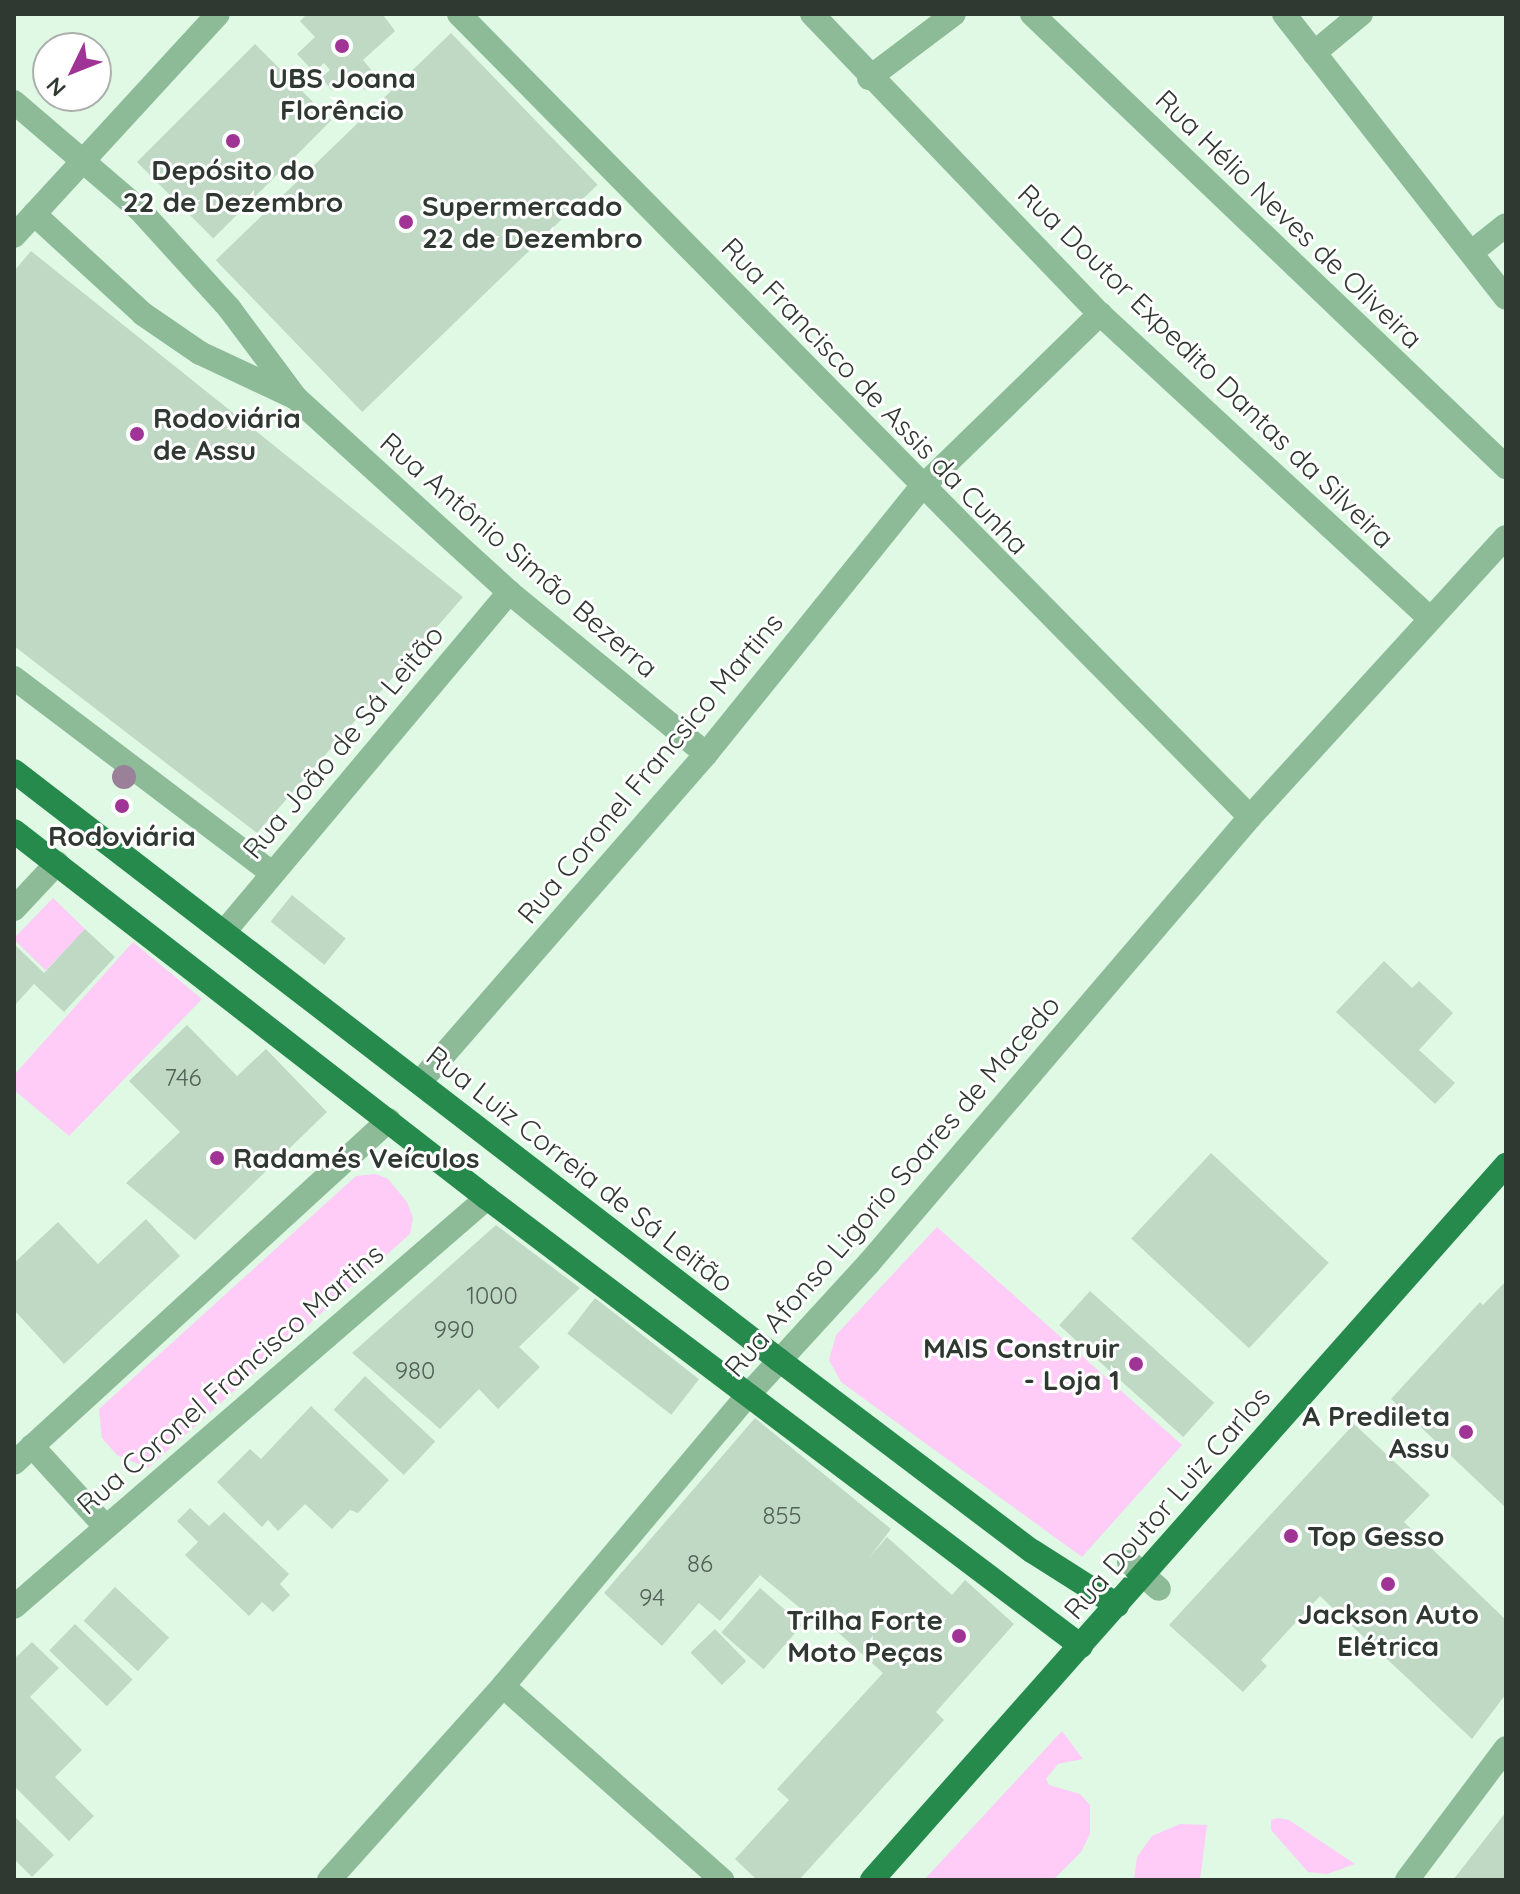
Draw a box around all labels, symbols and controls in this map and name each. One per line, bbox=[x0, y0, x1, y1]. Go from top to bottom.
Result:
north arrow bbox=[32, 32, 112, 112]
marker: UBS Joana Florêncio bbox=[331, 35, 353, 57]
place label: UBS Joana Florêncio bbox=[268, 61, 416, 127]
text: N bbox=[40, 72, 72, 102]
street label: Rua Hélio Neves de Oliveira bbox=[1149, 83, 1429, 355]
marker: Depósito do 22 de Dezembro bbox=[224, 132, 242, 150]
place label: Depósito do 22 de Dezembro bbox=[123, 153, 343, 219]
street label: Rua Doutor Expedito Dantas da Silveira bbox=[1011, 177, 1401, 555]
place label: Supermercado 22 de Dezembro bbox=[422, 189, 643, 255]
marker: Supermercado 22 de Dezembro bbox=[397, 213, 415, 231]
street label: Rua Francisco de Assis da Cunha bbox=[714, 231, 1036, 561]
place label: Rodoviária de Assu bbox=[153, 401, 301, 467]
marker: Rodoviária de Assu bbox=[128, 425, 146, 443]
street label: Rua Antônio Simão Bezerra bbox=[373, 425, 665, 685]
street label: Rua Coronel Francsico Martins bbox=[510, 606, 790, 930]
street label: Rua João de Sá Leitão bbox=[236, 618, 450, 866]
marker: Rodoviária bbox=[113, 797, 131, 815]
place label: Rodoviária bbox=[48, 819, 196, 853]
street label: Rua Afonso Ligorio Soares de Macedo bbox=[717, 989, 1067, 1383]
street label: Rua Luiz Correia de Sá Leitão bbox=[420, 1039, 740, 1299]
house number: 746 bbox=[165, 1064, 201, 1092]
place label: Radamés Veículos bbox=[233, 1141, 479, 1175]
marker: Radamés Veículos bbox=[208, 1149, 226, 1167]
street label: Rua Coronel Francisco Martins bbox=[70, 1237, 390, 1521]
house number: 1000 bbox=[466, 1282, 518, 1310]
house number: 990 bbox=[433, 1316, 475, 1344]
place label: MAIS Construir - Loja 1 bbox=[923, 1331, 1120, 1397]
marker: MAIS Construir - Loja 1 bbox=[1127, 1355, 1145, 1373]
house number: 980 bbox=[395, 1357, 435, 1385]
street label: Rua Doutor Luiz Carlos bbox=[1057, 1380, 1277, 1626]
place label: A Predileta Assu bbox=[1302, 1399, 1450, 1465]
marker: A Predileta Assu bbox=[1457, 1423, 1475, 1441]
house number: 855 bbox=[762, 1502, 802, 1530]
place label: Top Gesso bbox=[1307, 1519, 1445, 1553]
marker: Top Gesso bbox=[1282, 1527, 1300, 1545]
house number: 86 bbox=[687, 1550, 713, 1578]
marker: Jackson Auto Elétrica bbox=[1379, 1575, 1397, 1593]
house number: 94 bbox=[639, 1584, 665, 1612]
place label: Jackson Auto Elétrica bbox=[1297, 1597, 1479, 1663]
place label: Trilha Forte Moto Peças bbox=[786, 1603, 943, 1669]
marker: Trilha Forte Moto Peças bbox=[950, 1627, 968, 1645]

